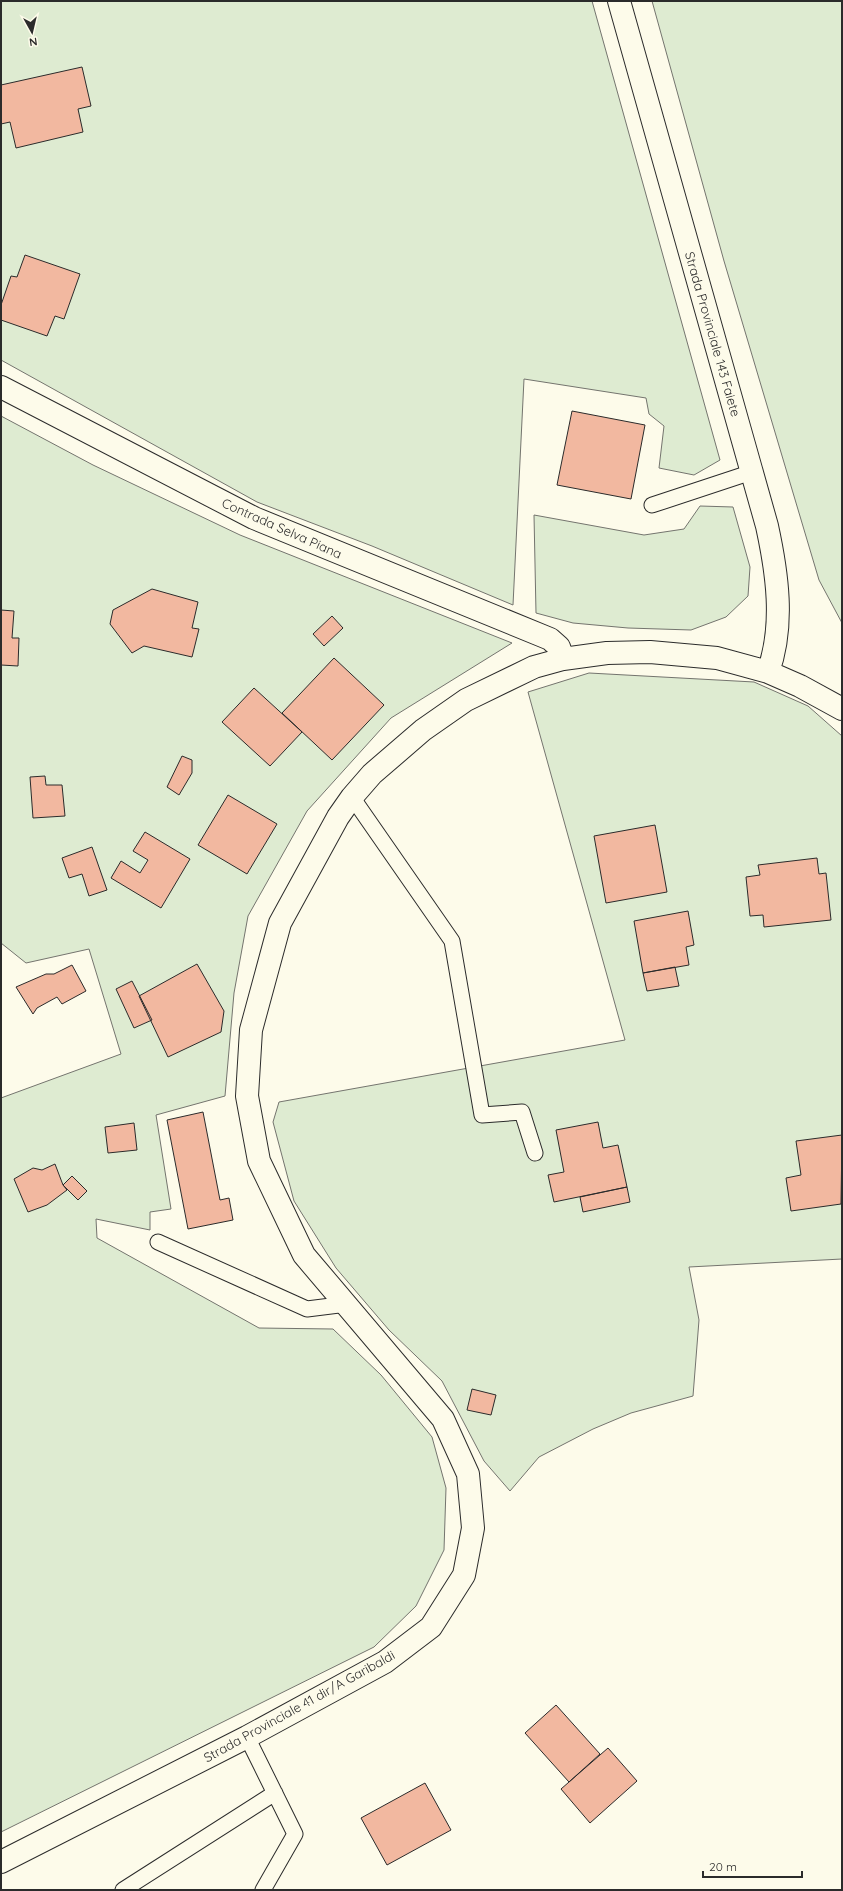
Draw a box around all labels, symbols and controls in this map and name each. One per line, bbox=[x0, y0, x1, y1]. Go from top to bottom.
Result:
north arrow bbox=[12, 12, 52, 52]
text: N bbox=[28, 34, 38, 49]
street label: Strada Provinciale 143 Faiete bbox=[682, 250, 744, 418]
street label: Contrada Selva Piana bbox=[220, 494, 344, 562]
street label: Strada Provinciale 41 dir/A Garibaldi bbox=[201, 1647, 397, 1765]
scale bar bbox=[703, 1853, 802, 1879]
text: 20 m bbox=[709, 1859, 737, 1874]

